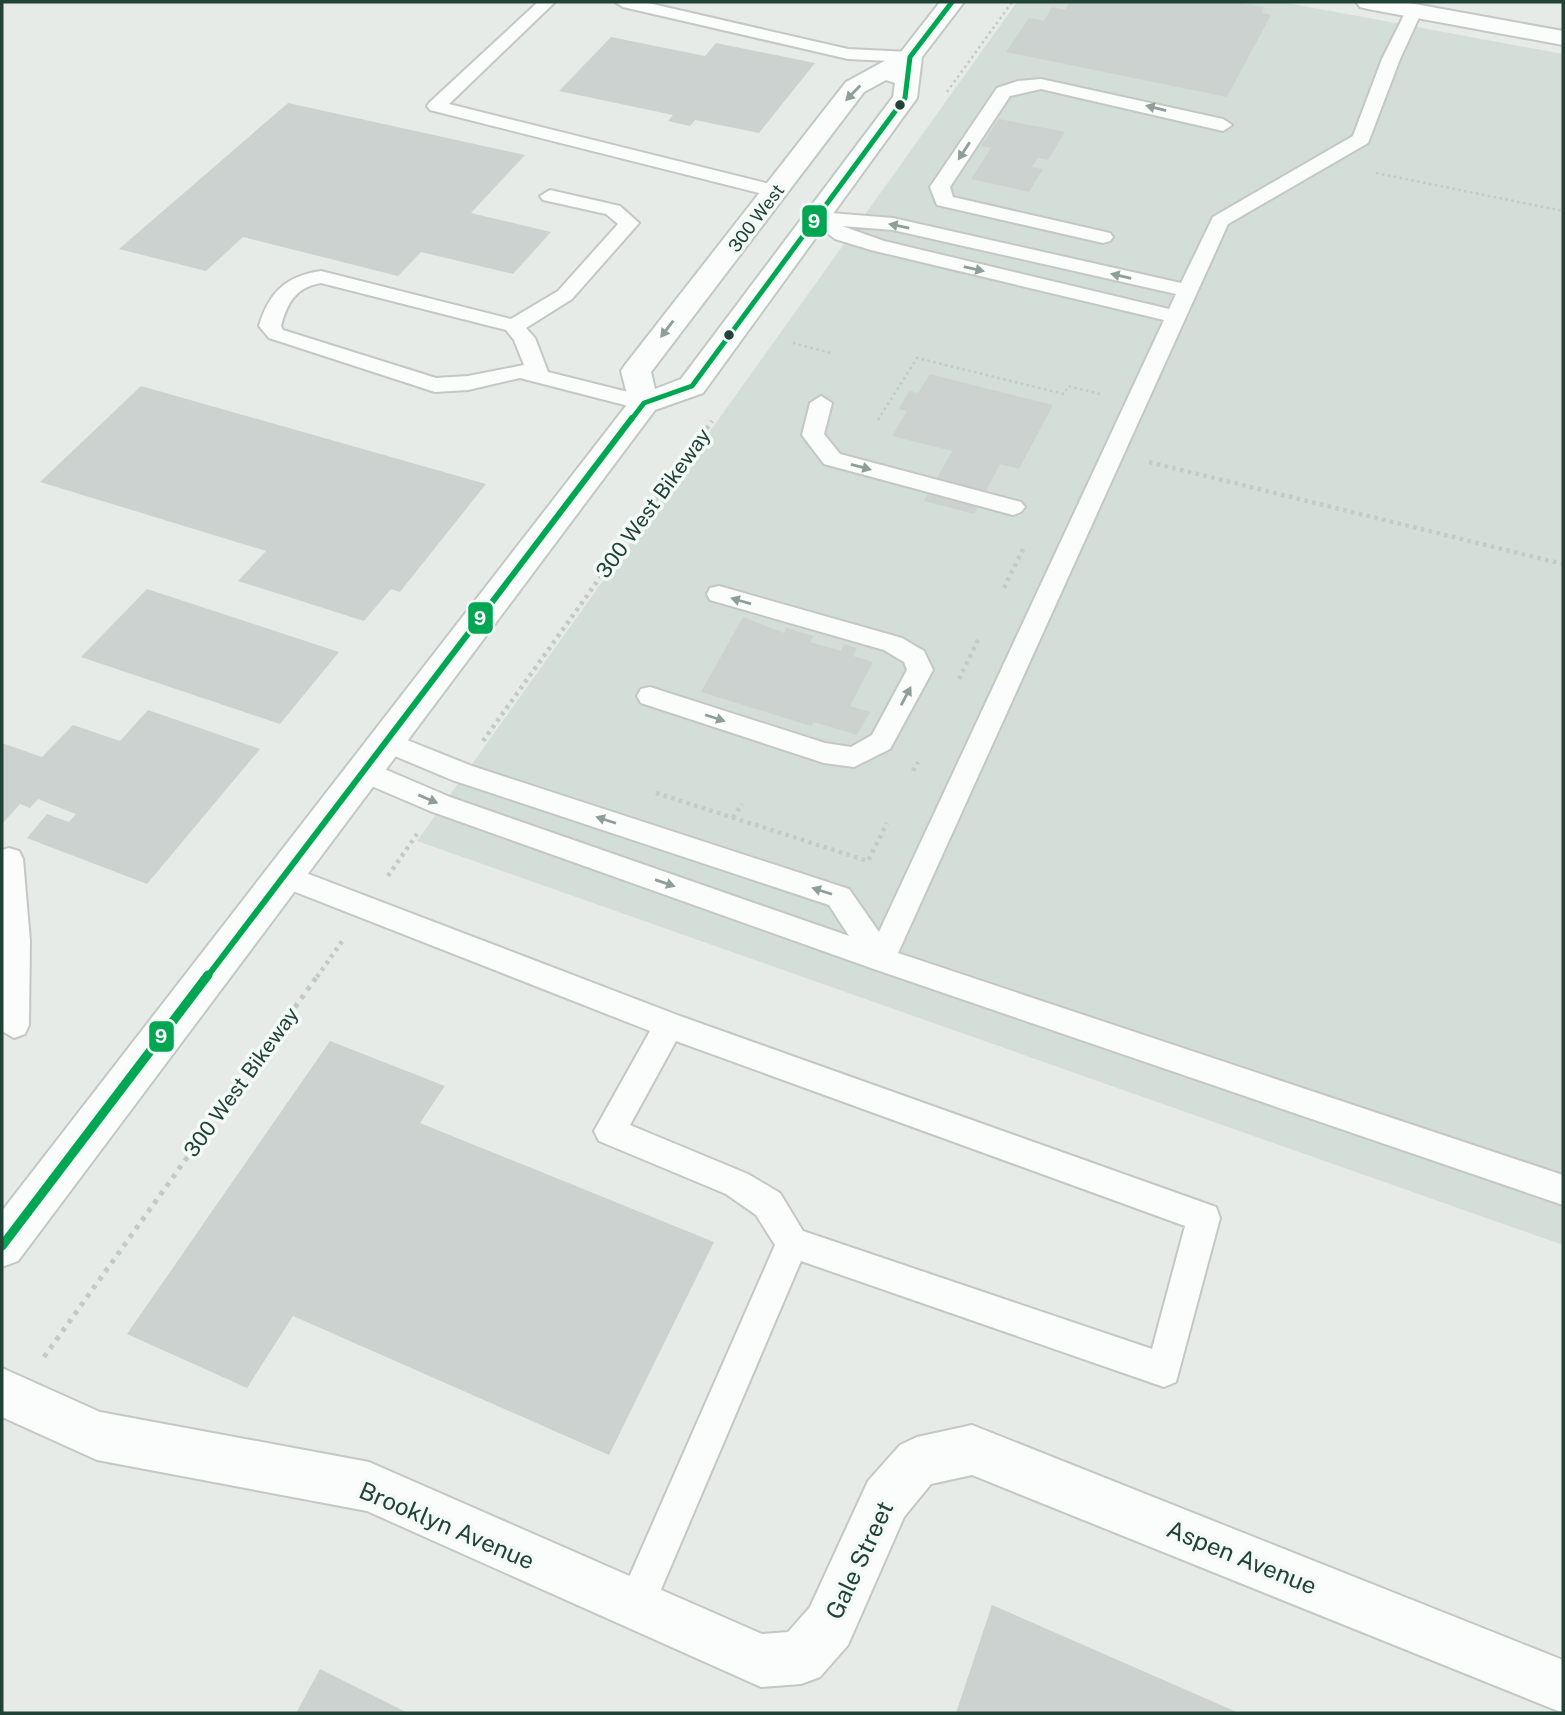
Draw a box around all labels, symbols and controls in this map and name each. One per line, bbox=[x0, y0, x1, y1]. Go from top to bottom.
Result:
one-way arrow bbox=[844, 84, 861, 101]
unlabelled marker bbox=[893, 98, 907, 112]
one-way arrow bbox=[1145, 102, 1167, 113]
one-way arrow bbox=[958, 141, 971, 160]
street label: 300 West bbox=[724, 180, 788, 256]
line badge: 9 bbox=[801, 204, 828, 238]
text: 9 bbox=[808, 210, 820, 232]
one-way arrow bbox=[888, 221, 910, 232]
one-way arrow bbox=[963, 264, 985, 275]
one-way arrow bbox=[1110, 270, 1132, 281]
one-way arrow bbox=[661, 320, 675, 338]
unlabelled marker bbox=[722, 328, 736, 342]
street label: 300 West Bikeway bbox=[590, 423, 716, 583]
one-way arrow bbox=[851, 462, 872, 472]
one-way arrow bbox=[730, 595, 751, 605]
line badge: 9 bbox=[467, 601, 494, 635]
text: 9 bbox=[474, 607, 486, 629]
one-way arrow bbox=[900, 687, 912, 706]
one-way arrow bbox=[705, 713, 726, 724]
one-way arrow bbox=[417, 794, 438, 805]
one-way arrow bbox=[595, 814, 616, 825]
one-way arrow bbox=[655, 878, 676, 889]
one-way arrow bbox=[811, 885, 832, 896]
street label: 300 West Bikeway bbox=[178, 1002, 304, 1162]
line badge: 9 bbox=[148, 1020, 175, 1053]
text: 9 bbox=[155, 1025, 167, 1047]
street label: Brooklyn Avenue bbox=[355, 1475, 539, 1575]
street label: Gale Street bbox=[819, 1497, 899, 1623]
street label: Aspen Avenue bbox=[1163, 1514, 1321, 1600]

